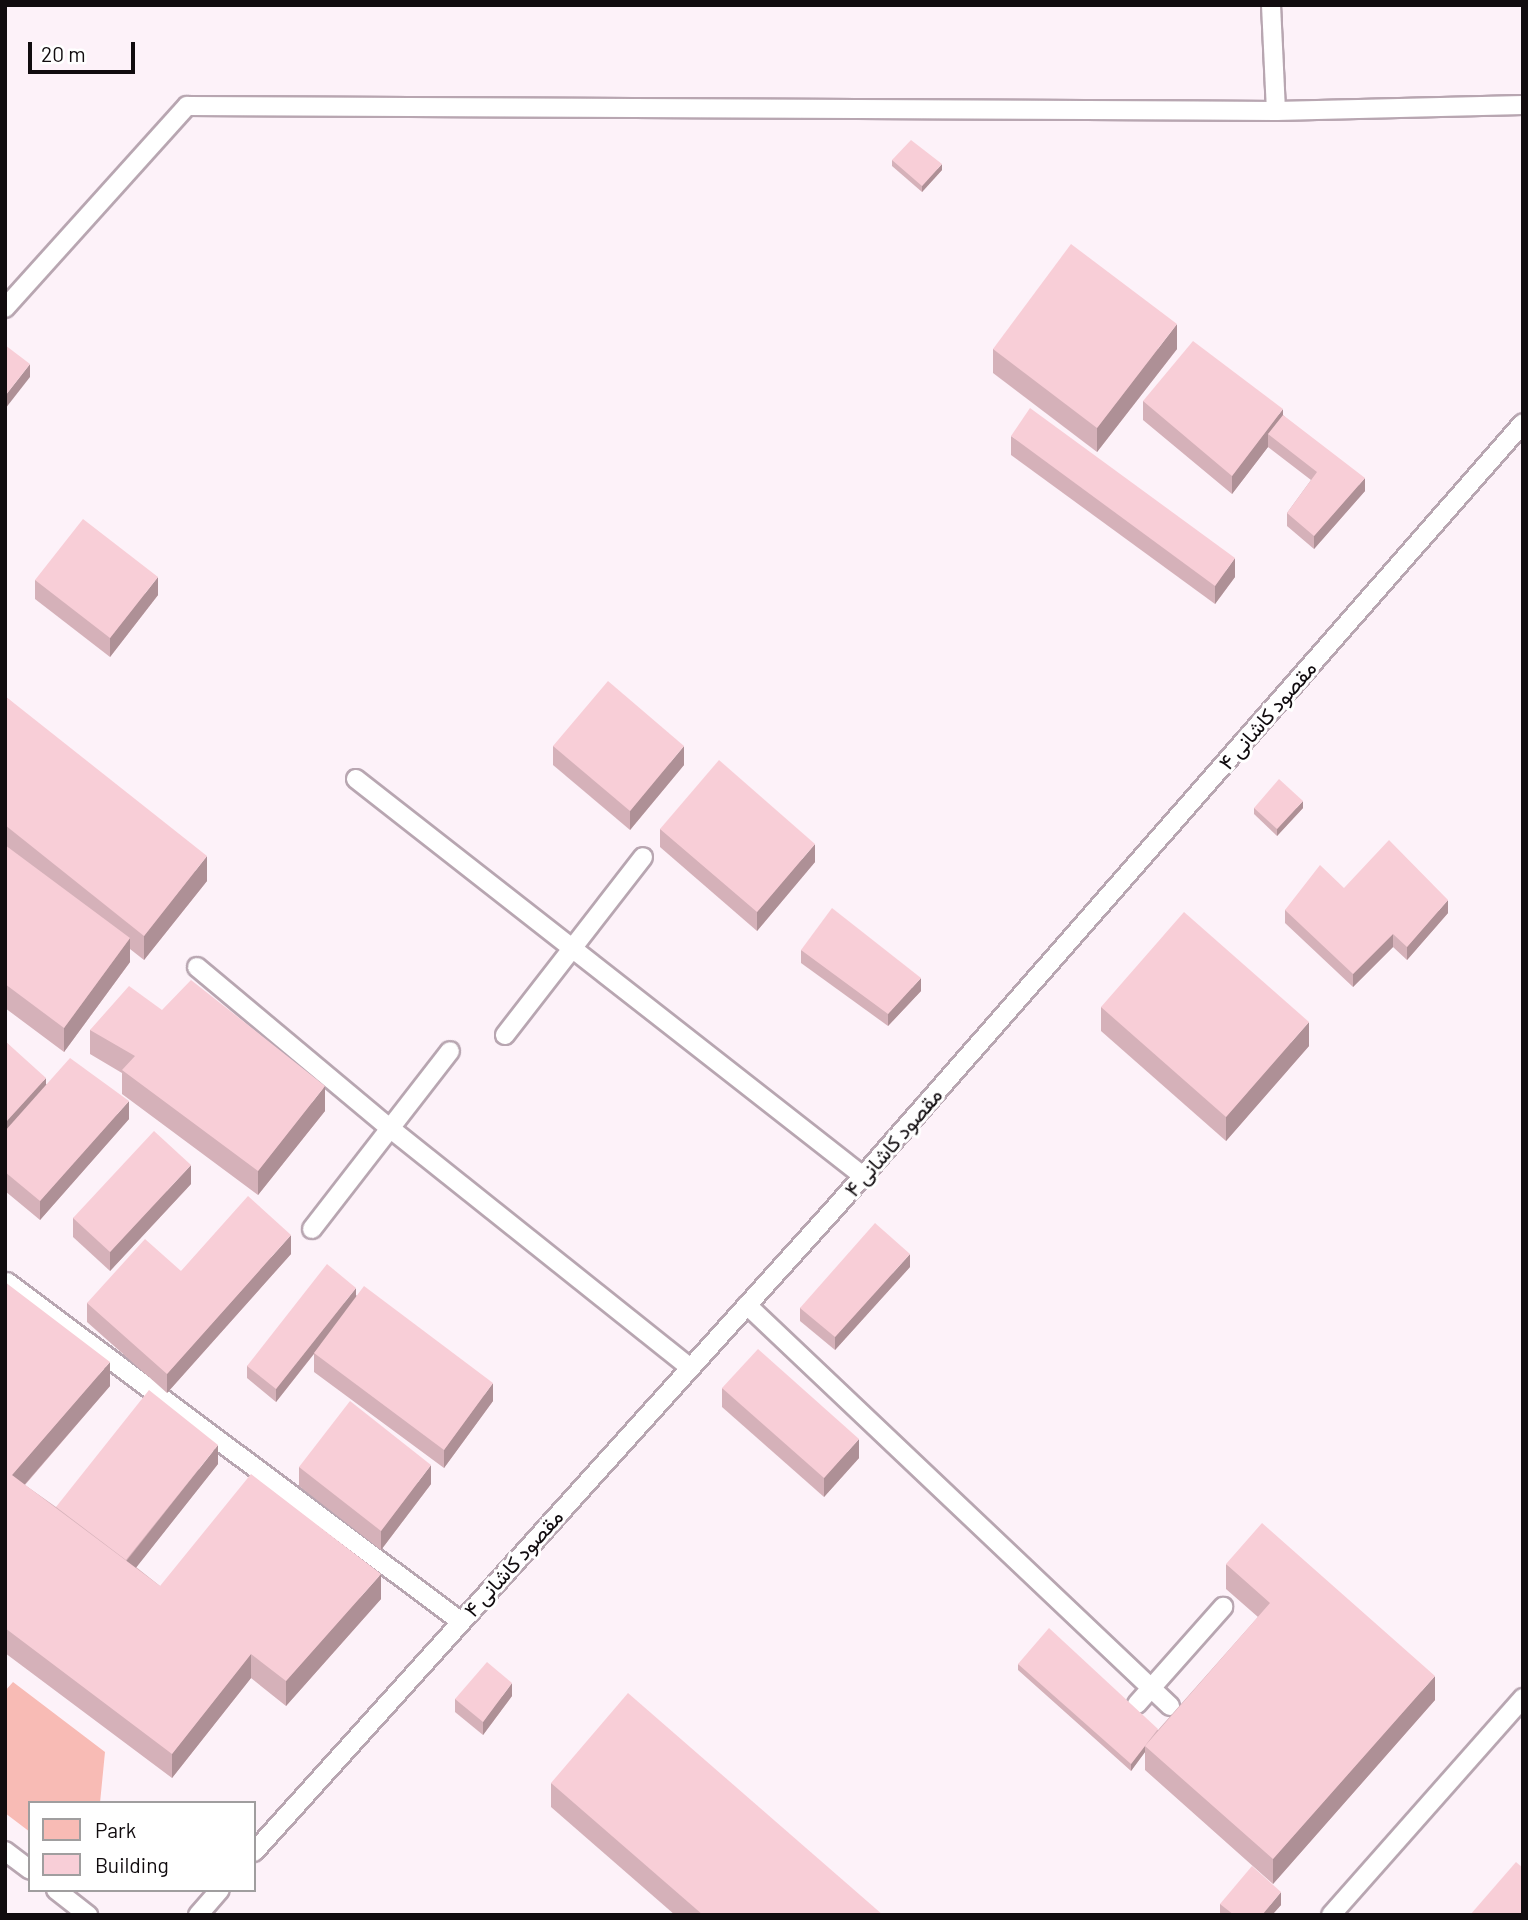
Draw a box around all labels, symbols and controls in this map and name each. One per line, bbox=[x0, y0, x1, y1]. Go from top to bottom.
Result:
scale bar bbox=[32, 28, 138, 72]
text: 20 m bbox=[41, 41, 86, 66]
street label: مقصود کاشانی ۴ bbox=[1213, 655, 1321, 775]
street label: مقصود کاشانی ۴ bbox=[839, 1082, 947, 1202]
street label: مقصود کاشانی ۴ bbox=[458, 1504, 568, 1622]
legend bbox=[28, 1801, 256, 1892]
text: Park bbox=[95, 1817, 136, 1842]
text: Building bbox=[95, 1852, 169, 1877]

